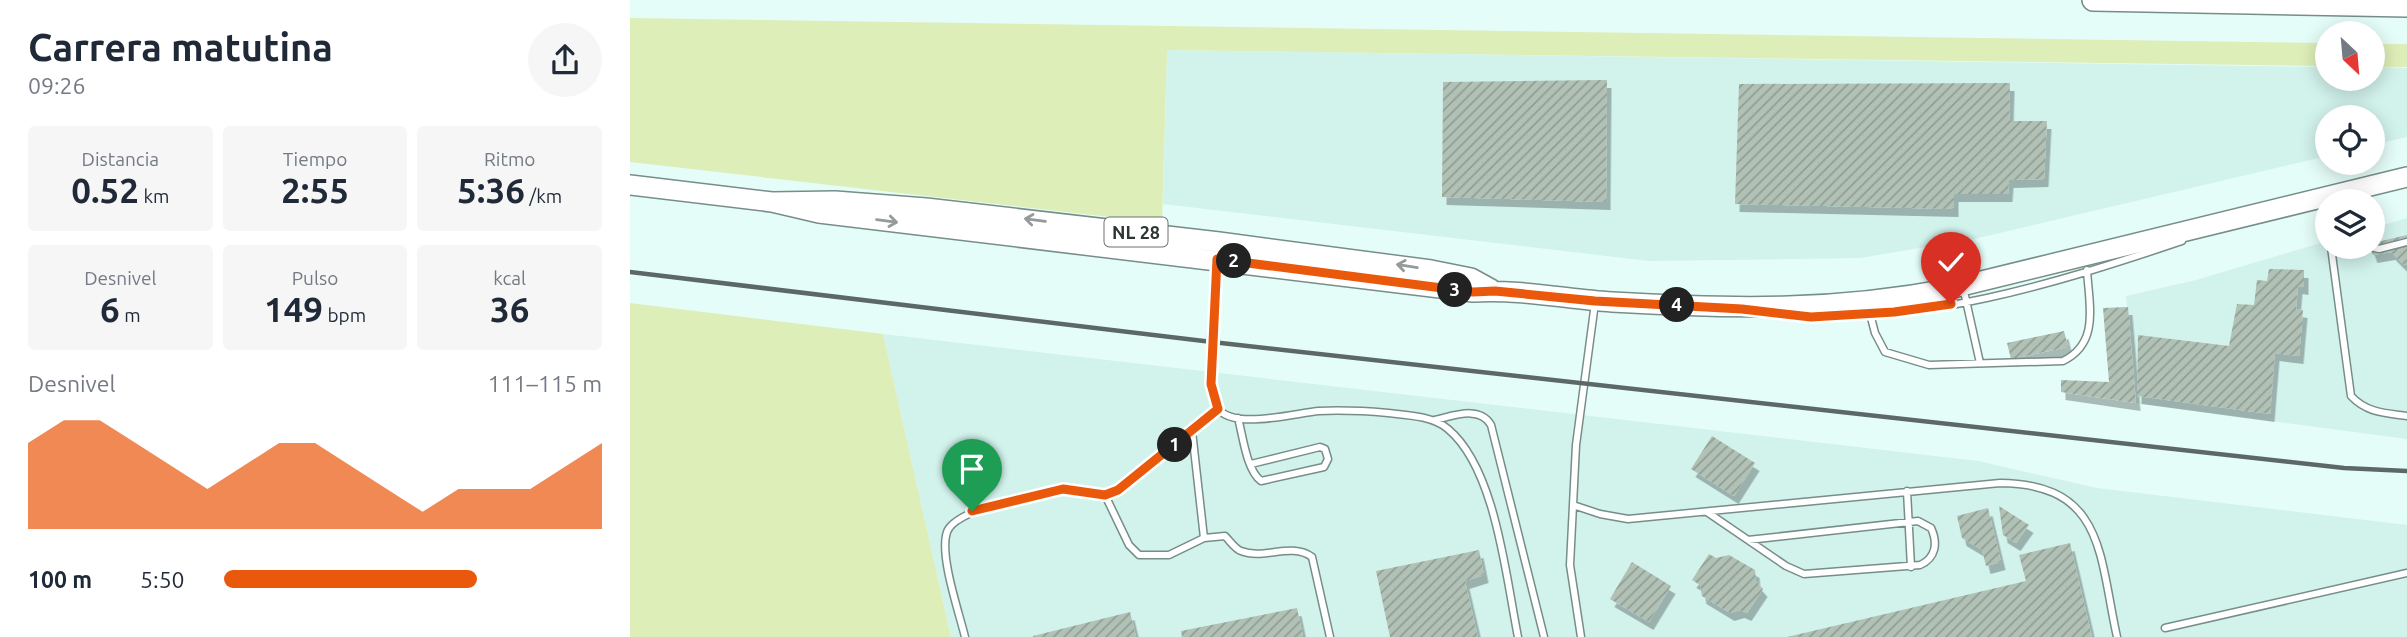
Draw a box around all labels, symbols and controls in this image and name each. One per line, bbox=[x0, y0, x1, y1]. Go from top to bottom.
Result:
north arrow bbox=[2315, 21, 2385, 91]
map controls bbox=[2315, 21, 2385, 259]
button: share bbox=[528, 23, 602, 97]
text: Carrera matutina bbox=[28, 26, 333, 68]
text: 09:26 bbox=[28, 73, 86, 98]
button: locate bbox=[2315, 105, 2385, 175]
text: Distancia bbox=[82, 148, 159, 170]
text: Tiempo bbox=[283, 148, 347, 170]
text: Ritmo bbox=[484, 148, 535, 170]
text: 0.52 bbox=[71, 170, 139, 210]
text: 2:55 bbox=[281, 170, 349, 210]
text: 5:36 bbox=[457, 170, 525, 210]
text: km bbox=[139, 185, 169, 207]
text: /km bbox=[525, 185, 562, 207]
button: layers bbox=[2315, 189, 2385, 259]
one-way arrow bbox=[876, 214, 898, 227]
one-way arrow bbox=[1024, 214, 1047, 227]
road number: NL 28 bbox=[1105, 218, 1168, 246]
pin bbox=[1921, 232, 1981, 304]
icon: check bbox=[1932, 243, 1970, 281]
pin: 2 bbox=[1216, 244, 1252, 278]
text: 2 bbox=[1228, 249, 1239, 271]
one-way arrow bbox=[1396, 259, 1419, 272]
text: Desnivel bbox=[84, 267, 156, 289]
text: Pulso bbox=[292, 267, 338, 289]
text: kcal bbox=[493, 267, 526, 289]
pin: 3 bbox=[1438, 272, 1472, 308]
text: 3 bbox=[1449, 278, 1460, 300]
pin: 4 bbox=[1660, 288, 1694, 322]
text: 6 bbox=[100, 289, 120, 329]
text: 149 bbox=[264, 289, 323, 329]
text: 36 bbox=[490, 289, 529, 329]
text: 4 bbox=[1671, 293, 1682, 315]
text: m bbox=[120, 304, 141, 326]
text: bpm bbox=[323, 304, 366, 326]
text: Desnivel bbox=[28, 371, 116, 396]
text: 111–115 m bbox=[488, 371, 602, 396]
pin: 1 bbox=[1158, 428, 1192, 462]
text: 1 bbox=[1169, 433, 1180, 455]
pin bbox=[942, 439, 1002, 511]
icon: arrive bbox=[953, 450, 991, 488]
text: 100 m bbox=[28, 567, 92, 592]
text: 5:50 bbox=[140, 567, 185, 592]

